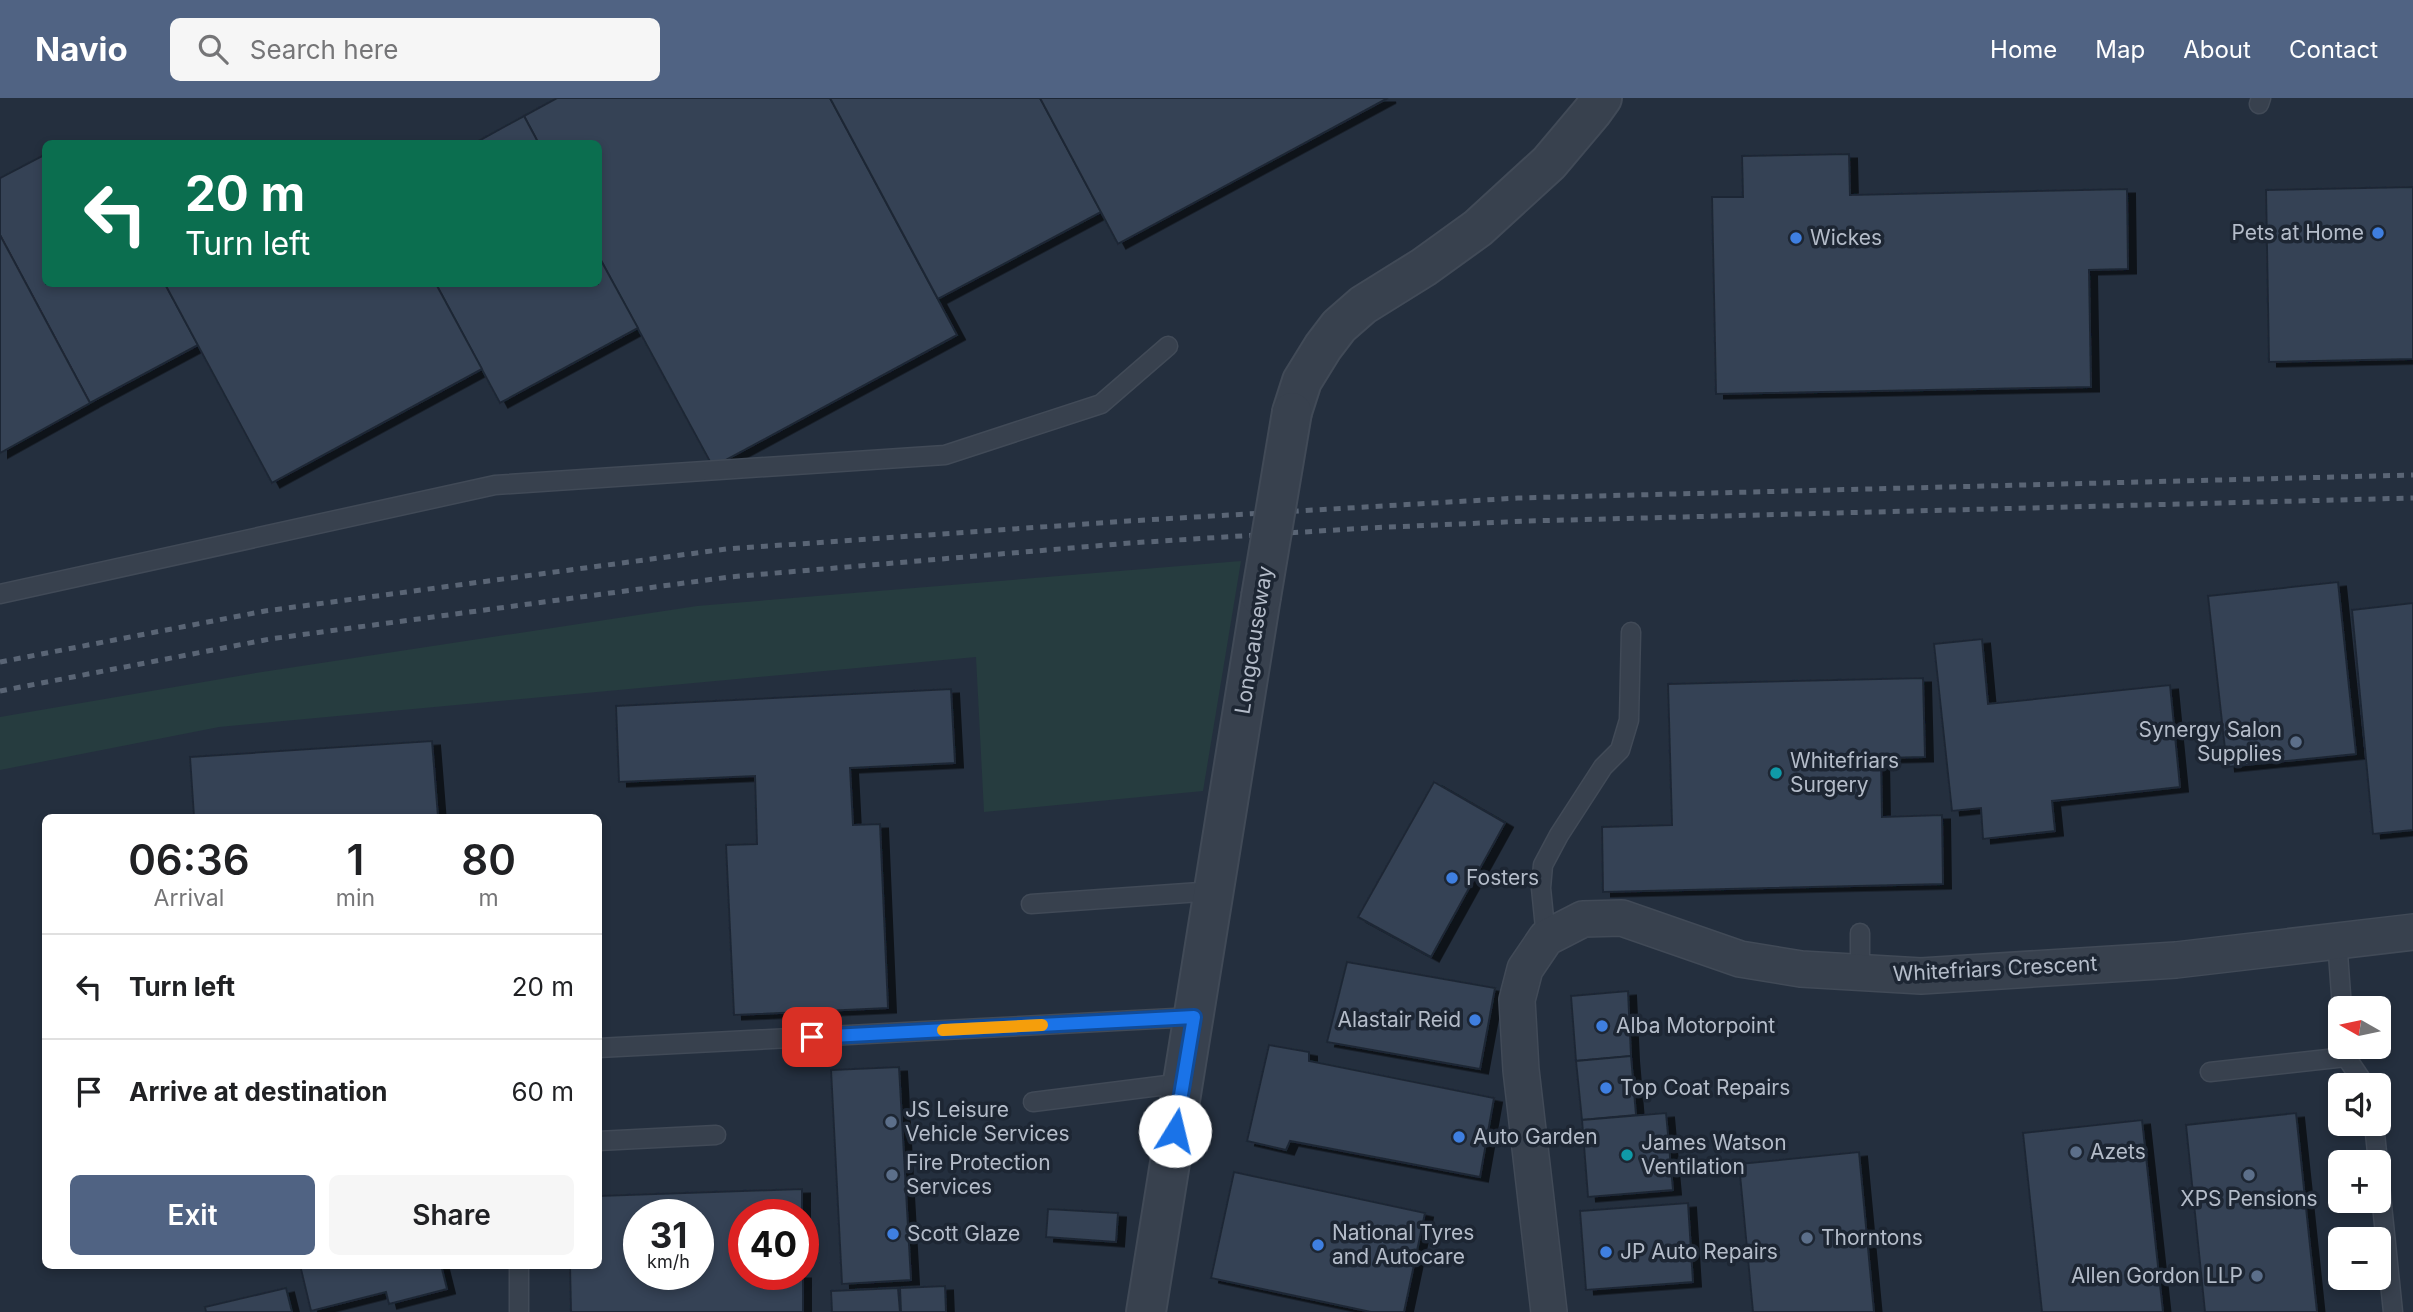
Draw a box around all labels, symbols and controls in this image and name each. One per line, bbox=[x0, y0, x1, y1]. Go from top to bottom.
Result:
search box bbox=[170, 18, 660, 81]
text: Navio bbox=[35, 29, 128, 69]
icon: search bbox=[194, 30, 232, 68]
text: Search here bbox=[250, 34, 398, 65]
text: Home bbox=[1990, 35, 2057, 64]
text: Map bbox=[2095, 35, 2145, 64]
text: About bbox=[2183, 35, 2251, 64]
text: Contact bbox=[2289, 35, 2378, 64]
text: 20 m bbox=[185, 164, 305, 223]
icon: left bbox=[70, 168, 161, 259]
place label: Pets at Home bbox=[2231, 220, 2364, 245]
text: Turn left bbox=[185, 224, 310, 263]
place label: Wickes bbox=[1810, 225, 1882, 250]
marker: Pets at Home bbox=[2370, 225, 2386, 241]
marker: Wickes bbox=[1788, 230, 1804, 246]
street label: Longcauseway bbox=[1229, 564, 1278, 716]
place label: Synergy Salon Supplies bbox=[2139, 717, 2282, 766]
marker: Synergy Salon Supplies bbox=[2288, 734, 2304, 750]
place label: Whitefriars Surgery bbox=[1790, 748, 1899, 797]
marker: Whitefriars Surgery bbox=[1768, 765, 1784, 781]
text: 06:36 bbox=[128, 834, 250, 885]
text: 1 bbox=[347, 834, 364, 885]
text: 80 bbox=[461, 834, 516, 885]
place label: Fosters bbox=[1466, 865, 1539, 890]
marker: Fosters bbox=[1444, 870, 1460, 886]
text: Arrival bbox=[154, 884, 224, 912]
text: min bbox=[336, 884, 375, 912]
text: m bbox=[478, 884, 499, 912]
street label: Whitefriars Crescent bbox=[1892, 951, 2098, 986]
icon: left bbox=[70, 968, 108, 1006]
text: Turn left bbox=[129, 971, 235, 1002]
text: 20 m bbox=[512, 971, 574, 1002]
north arrow bbox=[2328, 996, 2390, 1059]
map controls bbox=[2328, 996, 2391, 1290]
pin bbox=[782, 1007, 842, 1067]
place label: Alastair Reid bbox=[1337, 1007, 1461, 1032]
marker: Alastair Reid bbox=[1467, 1012, 1483, 1028]
place label: Alba Motorpoint bbox=[1616, 1013, 1775, 1038]
icon: arrive bbox=[793, 1018, 831, 1056]
marker: Alba Motorpoint bbox=[1594, 1018, 1610, 1034]
icon: arrive bbox=[70, 1073, 108, 1111]
button: sound bbox=[2328, 1073, 2391, 1136]
place label: Top Coat Repairs bbox=[1620, 1075, 1790, 1100]
text: Arrive at destination bbox=[129, 1076, 388, 1107]
text: 60 m bbox=[511, 1076, 574, 1107]
marker: Top Coat Repairs bbox=[1598, 1080, 1614, 1096]
position arrow bbox=[1138, 1094, 1212, 1168]
place label: JS Leisure Vehicle Services bbox=[905, 1097, 1070, 1146]
marker: JS Leisure Vehicle Services bbox=[883, 1114, 899, 1130]
place label: Auto Garden bbox=[1473, 1124, 1598, 1149]
marker: Auto Garden bbox=[1451, 1129, 1467, 1145]
place label: James Watson Ventilation bbox=[1641, 1130, 1787, 1179]
place label: Azets bbox=[2090, 1139, 2146, 1164]
marker: Azets bbox=[2068, 1144, 2084, 1160]
marker: James Watson Ventilation bbox=[1619, 1147, 1635, 1163]
place label: Fire Protection Services bbox=[906, 1150, 1051, 1199]
button: + bbox=[2328, 1150, 2391, 1213]
marker: Fire Protection Services bbox=[884, 1167, 900, 1183]
marker: XPS Pensions bbox=[2241, 1167, 2257, 1183]
button: Exit bbox=[70, 1175, 315, 1255]
button: Share bbox=[329, 1175, 574, 1255]
place label: XPS Pensions bbox=[2180, 1186, 2318, 1211]
speed limit sign: 40 bbox=[728, 1199, 819, 1290]
text: 31 bbox=[650, 1214, 687, 1256]
place label: National Tyres and Autocare bbox=[1332, 1220, 1474, 1269]
place label: Scott Glaze bbox=[907, 1221, 1020, 1246]
place label: Thorntons bbox=[1821, 1225, 1923, 1250]
marker: Scott Glaze bbox=[885, 1226, 901, 1242]
button: − bbox=[2328, 1227, 2391, 1290]
marker: Thorntons bbox=[1799, 1230, 1815, 1246]
marker: National Tyres and Autocare bbox=[1310, 1237, 1326, 1253]
place label: JP Auto Repairs bbox=[1620, 1239, 1778, 1264]
marker: JP Auto Repairs bbox=[1598, 1244, 1614, 1260]
text: km/h bbox=[647, 1251, 690, 1272]
place label: Allen Gordon LLP bbox=[2071, 1263, 2243, 1288]
marker: Allen Gordon LLP bbox=[2249, 1268, 2265, 1284]

